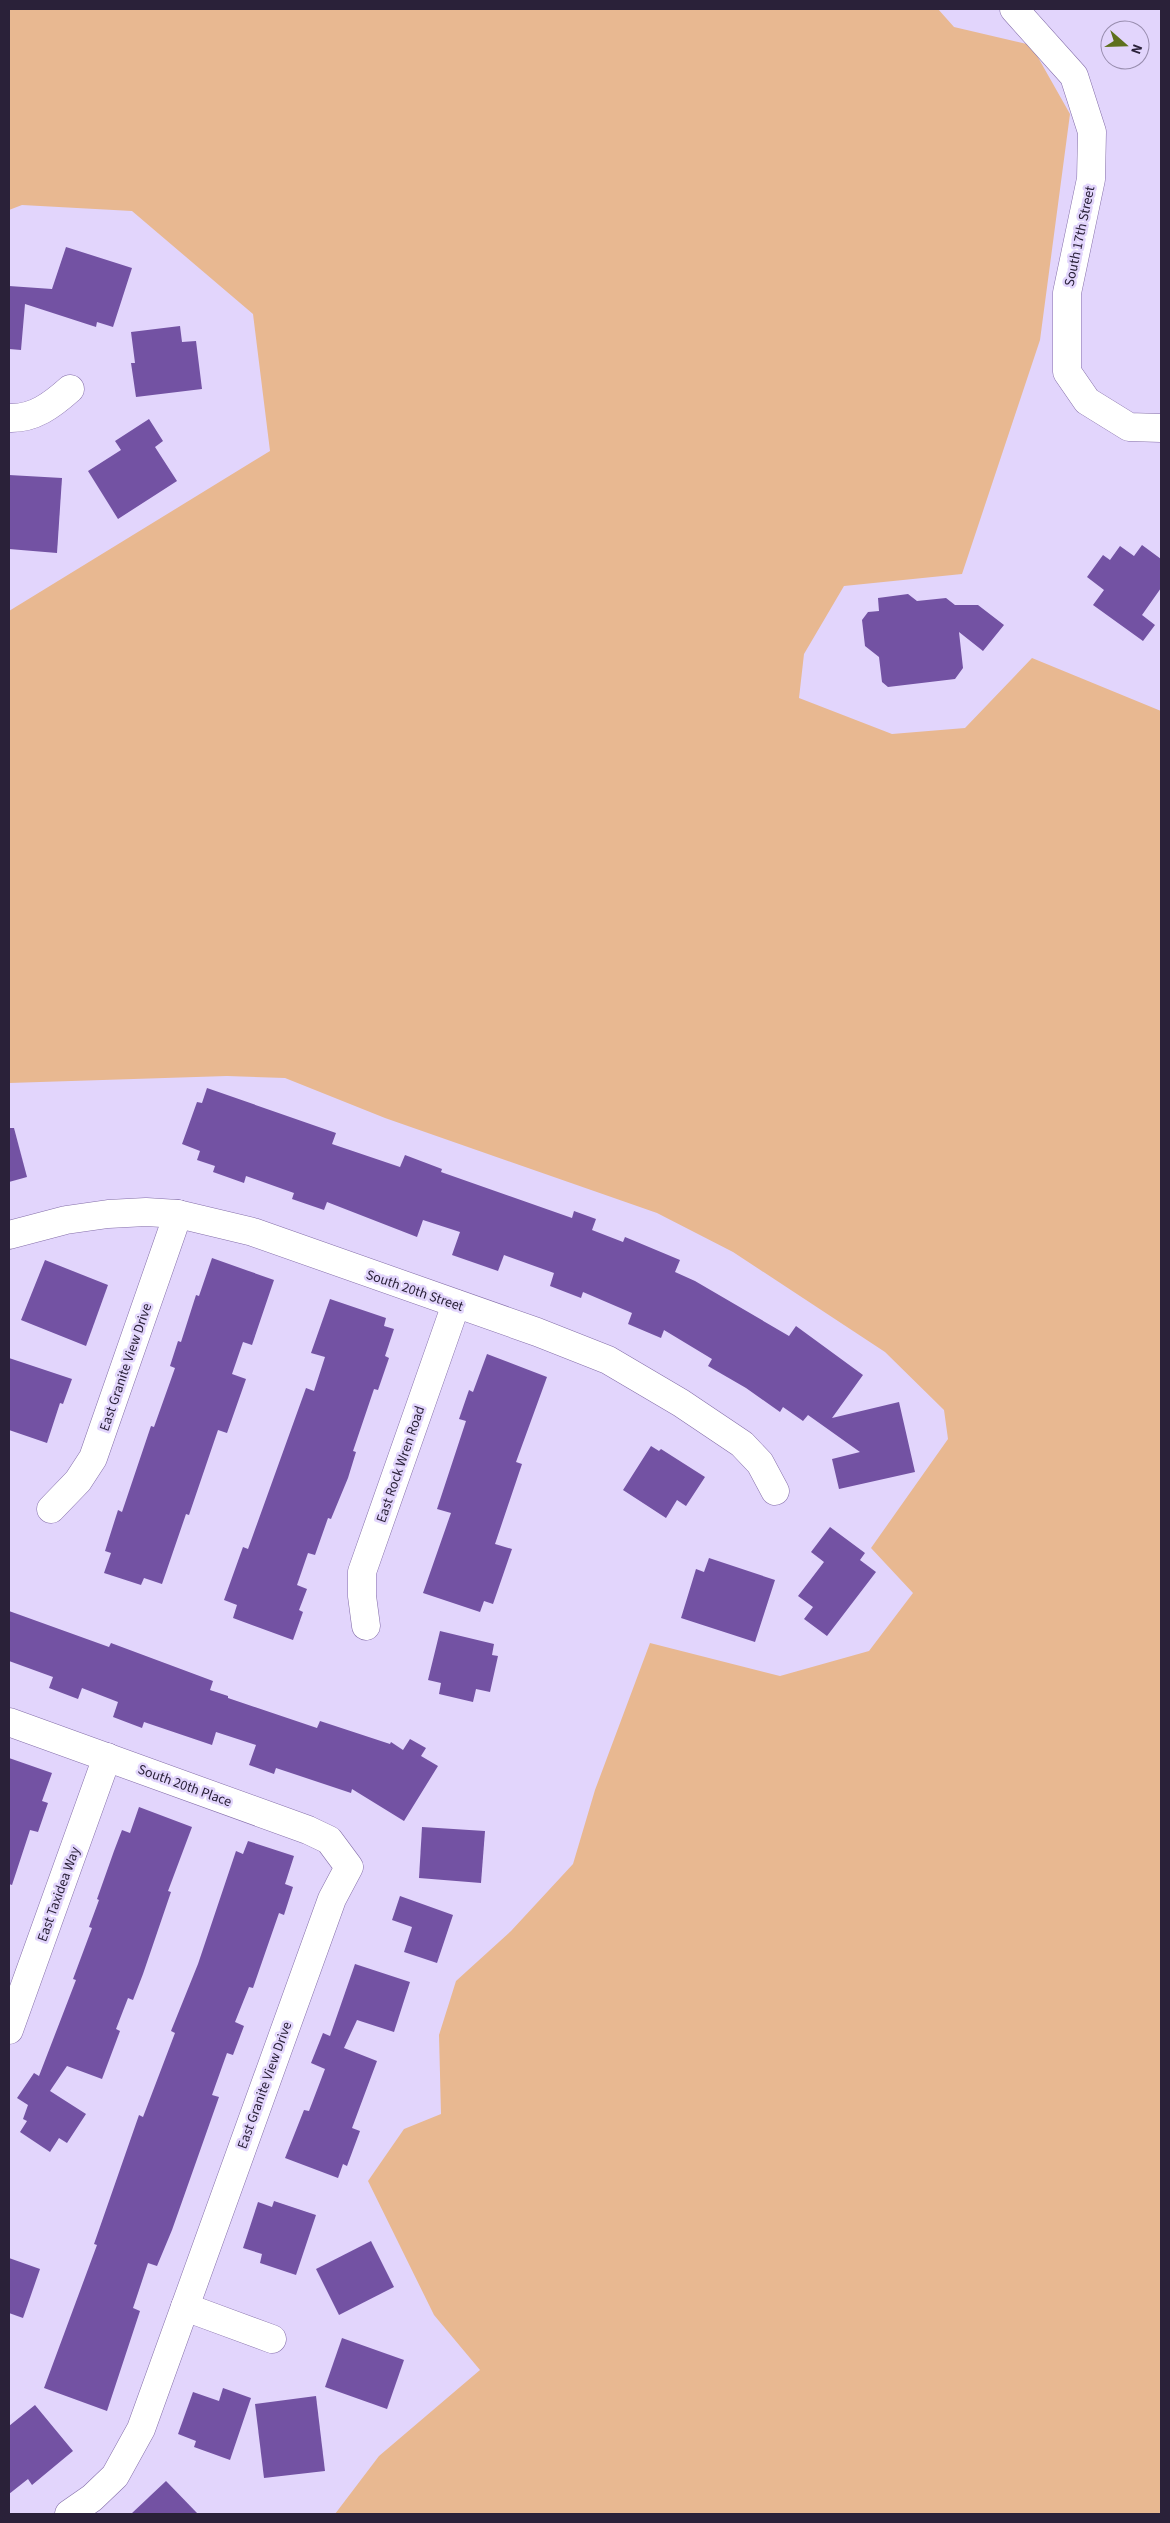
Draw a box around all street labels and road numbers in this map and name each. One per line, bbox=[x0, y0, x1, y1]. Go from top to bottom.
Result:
street label: South 17th Street bbox=[1060, 184, 1100, 288]
street label: South 20th Street bbox=[363, 1265, 466, 1317]
street label: East Granite View Drive bbox=[95, 1301, 157, 1434]
street label: East Rock Wren Road bbox=[372, 1403, 430, 1525]
street label: South 20th Place bbox=[135, 1760, 234, 1812]
street label: East Taxidea Way bbox=[33, 1844, 86, 1945]
street label: East Granite View Drive bbox=[233, 2019, 297, 2152]

